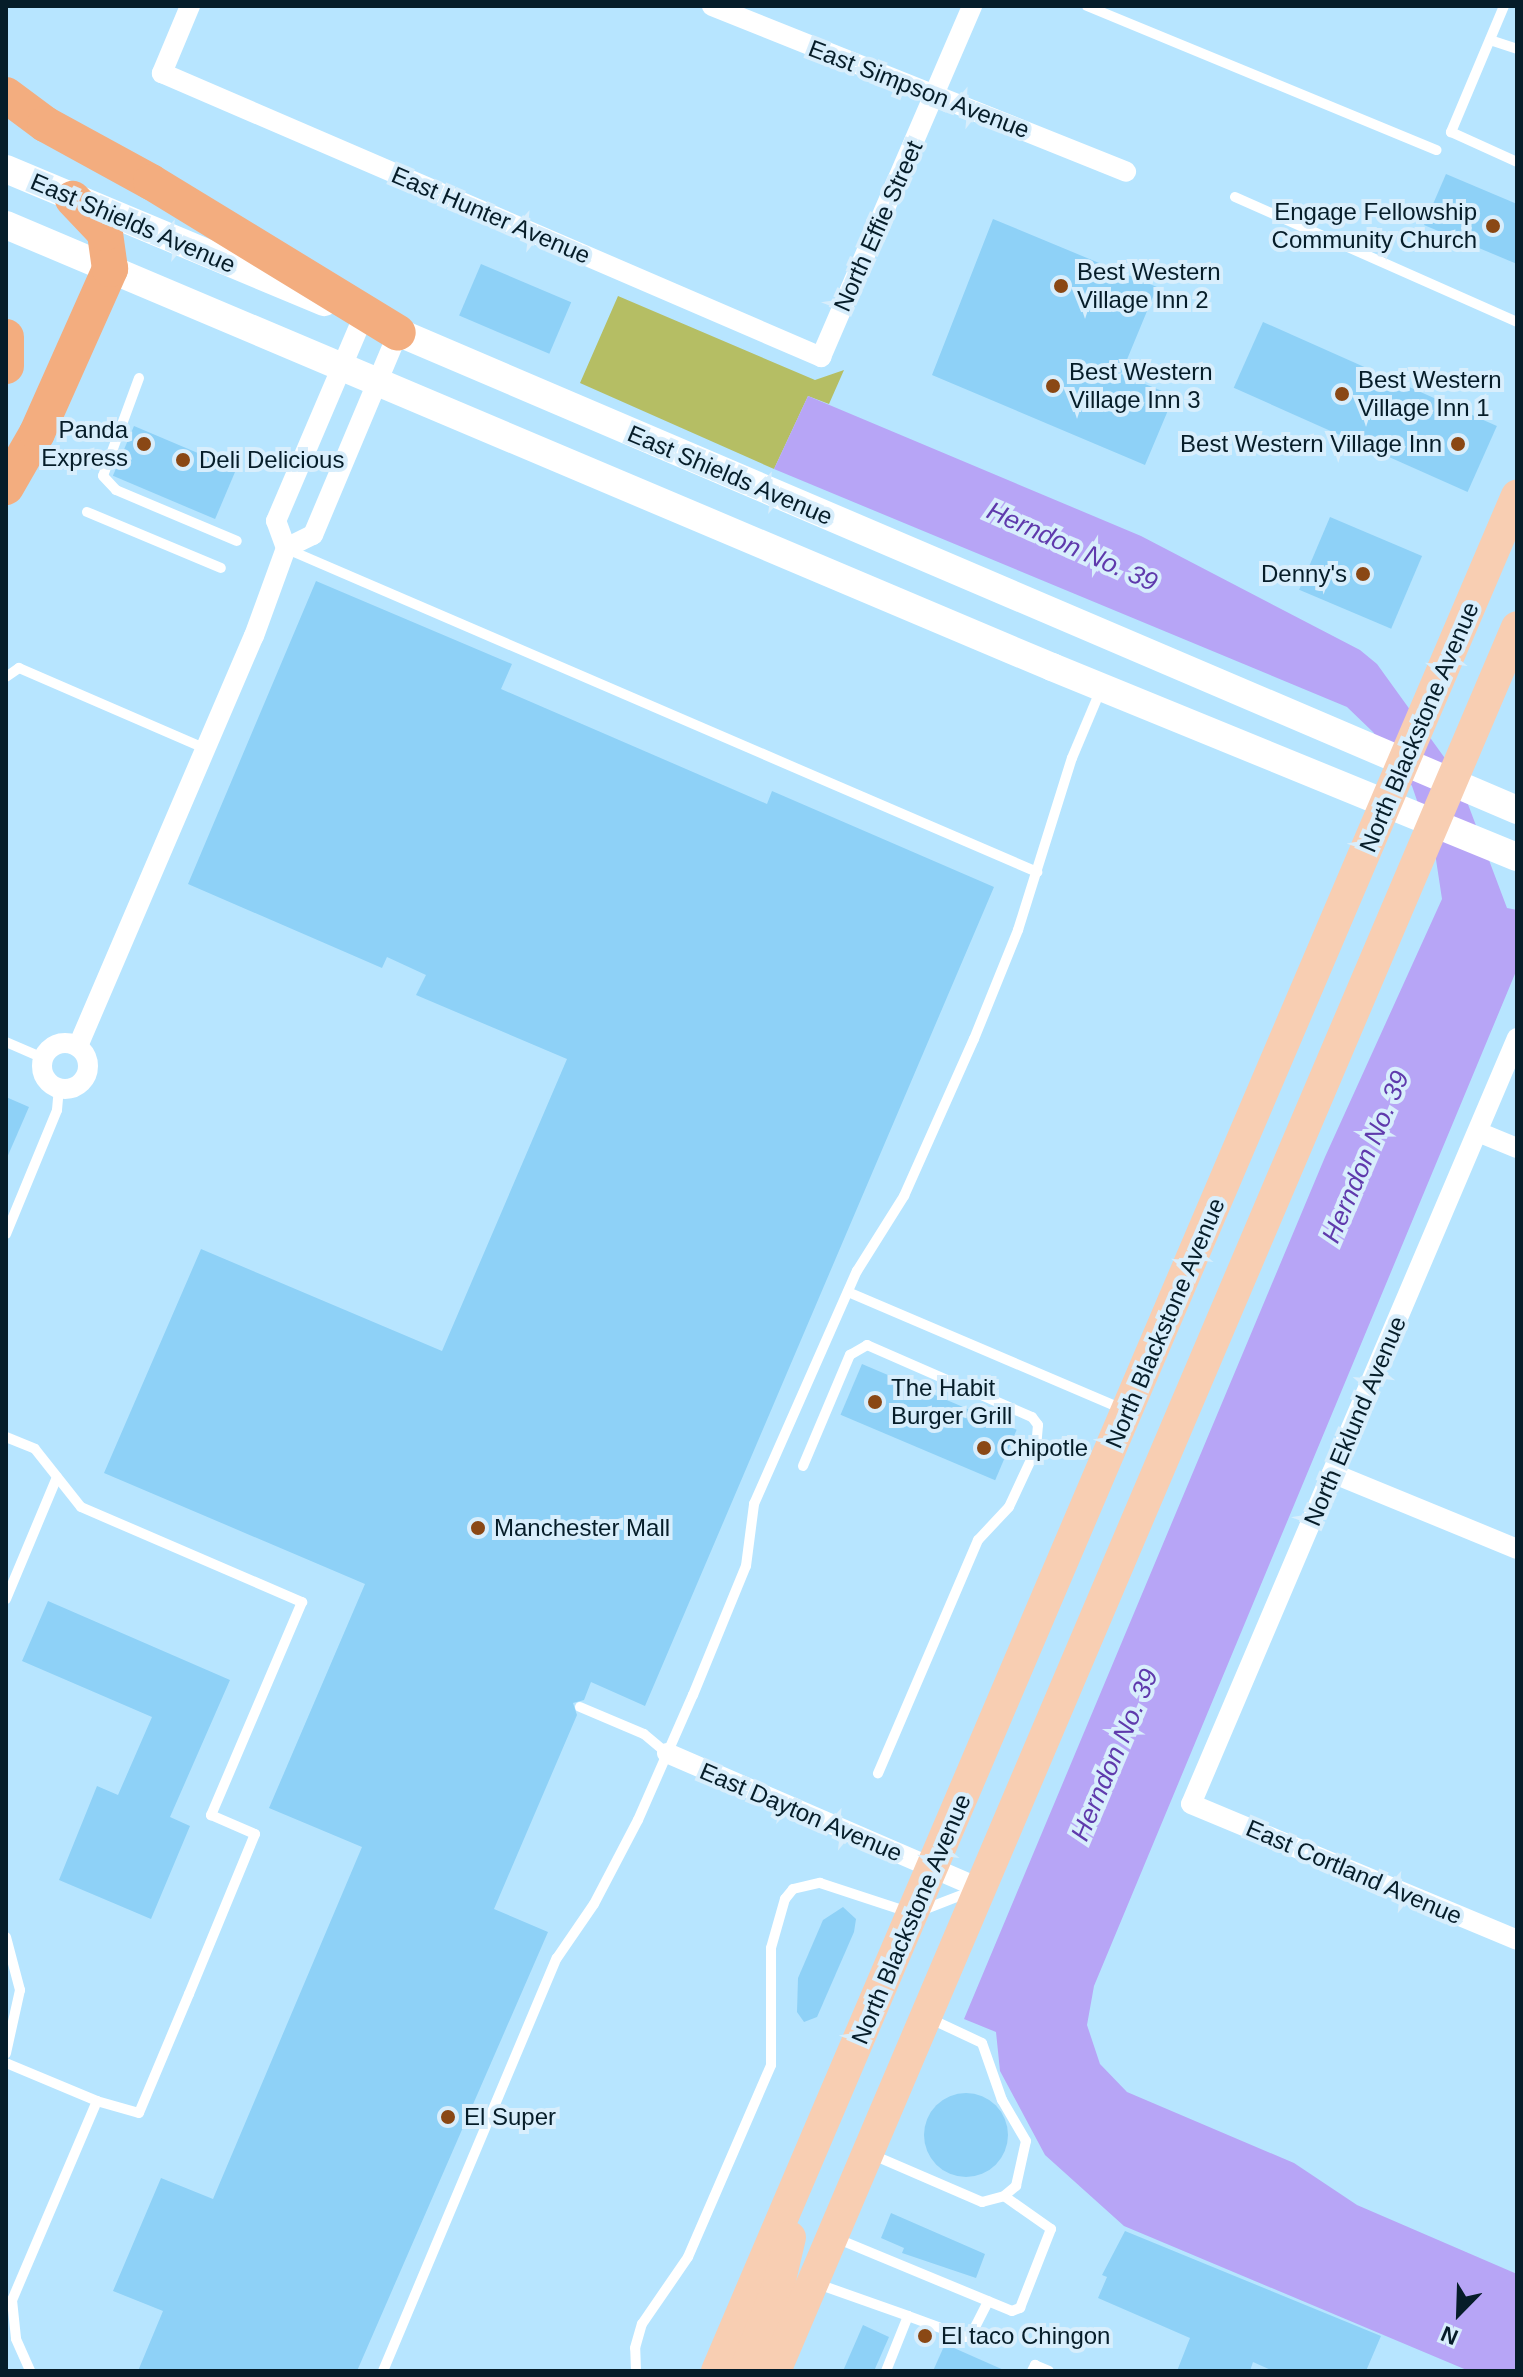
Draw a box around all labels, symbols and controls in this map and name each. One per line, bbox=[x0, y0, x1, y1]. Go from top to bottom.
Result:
street label: East Simpson Avenue bbox=[804, 33, 1034, 145]
street label: North Effie Street bbox=[827, 136, 929, 316]
street label: East Hunter Avenue bbox=[387, 160, 595, 270]
street label: East Shields Avenue bbox=[26, 167, 240, 279]
place label: Engage Fellowship Community Church bbox=[1272, 198, 1477, 254]
marker: Engage Fellowship Community Church bbox=[1484, 217, 1502, 235]
place label: Best Western Village Inn 2 bbox=[1077, 258, 1221, 314]
marker: Best Western Village Inn 2 bbox=[1052, 277, 1070, 295]
place label: Best Western Village Inn 3 bbox=[1069, 358, 1213, 414]
place label: Best Western Village Inn 1 bbox=[1358, 366, 1502, 422]
marker: Best Western Village Inn 3 bbox=[1044, 377, 1062, 395]
marker: Best Western Village Inn 1 bbox=[1333, 385, 1351, 403]
place label: Panda Express bbox=[41, 416, 128, 472]
street label: East Shields Avenue bbox=[623, 419, 837, 531]
place label: Best Western Village Inn bbox=[1180, 430, 1442, 458]
marker: Panda Express bbox=[135, 435, 153, 453]
marker: Best Western Village Inn bbox=[1449, 435, 1467, 453]
place label: Deli Delicious bbox=[199, 446, 344, 474]
marker: Deli Delicious bbox=[174, 451, 192, 469]
water label: Herndon No. 39 bbox=[982, 495, 1162, 599]
place label: Denny's bbox=[1261, 560, 1347, 588]
marker: Denny's bbox=[1354, 565, 1372, 583]
street label: North Blackstone Avenue bbox=[1353, 597, 1485, 857]
water label: Herndon No. 39 bbox=[1316, 1066, 1416, 1248]
street label: North Blackstone Avenue bbox=[1099, 1193, 1231, 1453]
street label: North Eklund Avenue bbox=[1298, 1311, 1412, 1531]
place label: The Habit Burger Grill bbox=[891, 1374, 1012, 1430]
marker: The Habit Burger Grill bbox=[866, 1393, 884, 1411]
place label: Chipotle bbox=[1000, 1434, 1088, 1462]
marker: Chipotle bbox=[975, 1439, 993, 1457]
place label: Manchester Mall bbox=[494, 1514, 670, 1542]
marker: Manchester Mall bbox=[469, 1519, 487, 1537]
water label: Herndon No. 39 bbox=[1065, 1664, 1165, 1846]
street label: East Dayton Avenue bbox=[695, 1756, 907, 1868]
street label: North Blackstone Avenue bbox=[845, 1789, 977, 2049]
street label: East Cortland Avenue bbox=[1241, 1813, 1467, 1931]
place label: El Super bbox=[464, 2103, 556, 2131]
marker: El Super bbox=[439, 2108, 457, 2126]
north arrow bbox=[1419, 2273, 1499, 2353]
text: N bbox=[1437, 2321, 1462, 2350]
place label: El taco Chingon bbox=[941, 2322, 1110, 2350]
marker: El taco Chingon bbox=[916, 2327, 934, 2345]

